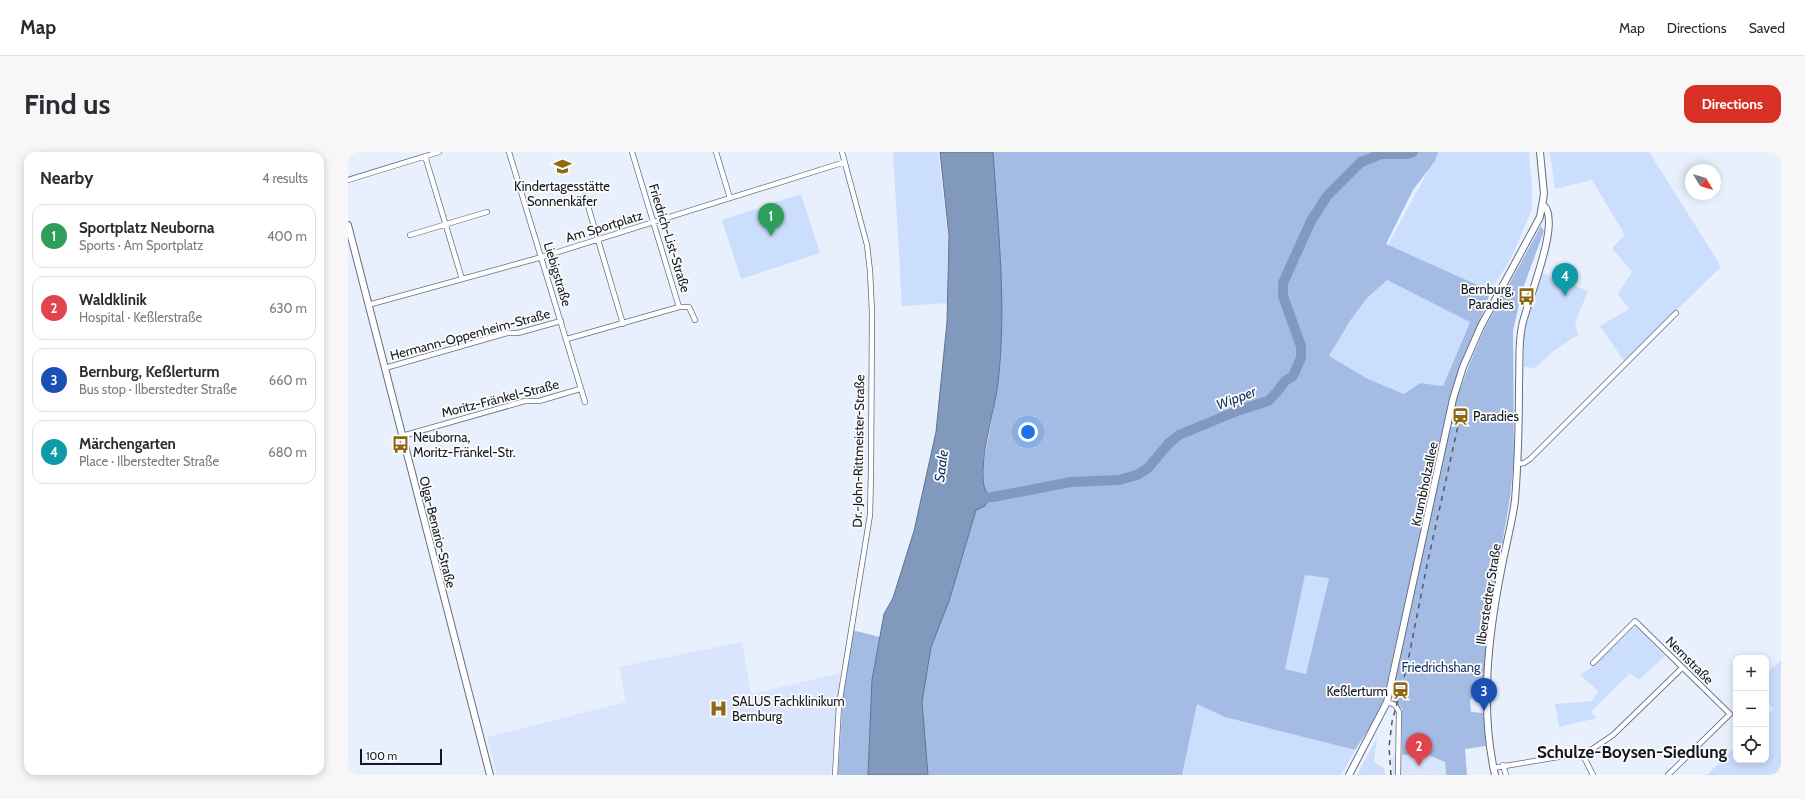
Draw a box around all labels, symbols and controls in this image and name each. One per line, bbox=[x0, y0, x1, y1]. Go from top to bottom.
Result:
text: Map bbox=[20, 16, 56, 39]
text: Map bbox=[1619, 19, 1645, 37]
text: Directions bbox=[1667, 19, 1727, 37]
text: Saved bbox=[1749, 19, 1785, 37]
button: Directions bbox=[1684, 85, 1781, 123]
text: Find us bbox=[24, 87, 110, 121]
school or university icon: Kindertagesstätte Sonnenkäfer bbox=[552, 157, 572, 177]
north arrow bbox=[1685, 164, 1721, 200]
text: Nearby bbox=[40, 168, 93, 188]
text: 4 results bbox=[262, 170, 308, 186]
place label: Kindertagesstätte Sonnenkäfer bbox=[514, 178, 610, 209]
street label: Friedrich-List-Straße bbox=[646, 182, 694, 295]
pin: 1 bbox=[758, 203, 784, 236]
street label: Am Sportplatz bbox=[564, 207, 644, 245]
text: Sportplatz Neuborna bbox=[79, 219, 215, 237]
text: 1 bbox=[52, 228, 56, 244]
text: 400 m bbox=[267, 228, 307, 244]
text: Sports · Am Sportplatz bbox=[79, 237, 203, 253]
street label: Liebigstraße bbox=[541, 240, 575, 308]
pin: 4 bbox=[1552, 263, 1578, 296]
place label: Bernburg, Paradies bbox=[1461, 281, 1515, 312]
bus stop icon: Bernburg, Paradies bbox=[1517, 286, 1537, 306]
text: Waldklinik bbox=[79, 291, 147, 309]
text: 2 bbox=[51, 300, 57, 316]
text: 630 m bbox=[269, 300, 307, 316]
street label: Hermann-Oppenheim-Straße bbox=[388, 305, 552, 363]
text: Hospital · Keßlerstraße bbox=[79, 309, 202, 325]
text: Bernburg, Keßlerturm bbox=[79, 363, 219, 381]
text: 3 bbox=[50, 372, 58, 388]
text: 660 m bbox=[269, 372, 307, 388]
street label: Dr.-John-Rittmeister-Straße bbox=[849, 374, 867, 528]
street label: Moritz-Fränkel-Straße bbox=[440, 376, 561, 420]
text: Bus stop · Ilberstedter Straße bbox=[79, 381, 237, 397]
water label: Wipper bbox=[1214, 382, 1259, 414]
station icon: Paradies bbox=[1450, 406, 1470, 426]
place label: Paradies bbox=[1473, 408, 1519, 424]
your location bbox=[1018, 422, 1038, 442]
place label: Neuborna, Moritz-Fränkel-Str. bbox=[413, 429, 516, 460]
bus stop icon: Neuborna, Moritz-Fränkel-Str. bbox=[390, 434, 410, 454]
text: Märchengarten bbox=[79, 435, 176, 453]
street label: Krumbholzallee bbox=[1407, 440, 1441, 528]
text: 4 bbox=[50, 444, 58, 460]
text: 680 m bbox=[268, 444, 307, 460]
water label: Saale bbox=[930, 448, 952, 483]
text: Place · Ilberstedter Straße bbox=[79, 453, 219, 469]
street label: Olga-Benario-Straße bbox=[416, 474, 460, 590]
street label: Ilberstedter Straße bbox=[1472, 542, 1504, 646]
street label: Nernstraße bbox=[1663, 633, 1718, 688]
map controls bbox=[1733, 655, 1769, 763]
button: + bbox=[1733, 655, 1769, 691]
park label: Friedrichshang bbox=[1401, 659, 1481, 675]
pin: 3 bbox=[1471, 678, 1497, 711]
station icon: Keßlerturm bbox=[1391, 681, 1411, 701]
place label: Keßlerturm bbox=[1326, 683, 1388, 699]
button: − bbox=[1733, 691, 1769, 727]
place label: SALUS Fachklinikum Bernburg bbox=[732, 693, 845, 724]
hospital icon: SALUS Fachklinikum Bernburg bbox=[709, 698, 729, 718]
button: locate bbox=[1733, 727, 1769, 763]
pin: 2 bbox=[1406, 733, 1432, 766]
district label: Schulze-Boysen-Siedlung bbox=[1537, 742, 1728, 762]
scale bar bbox=[360, 747, 442, 766]
text: 100 m bbox=[366, 749, 397, 763]

